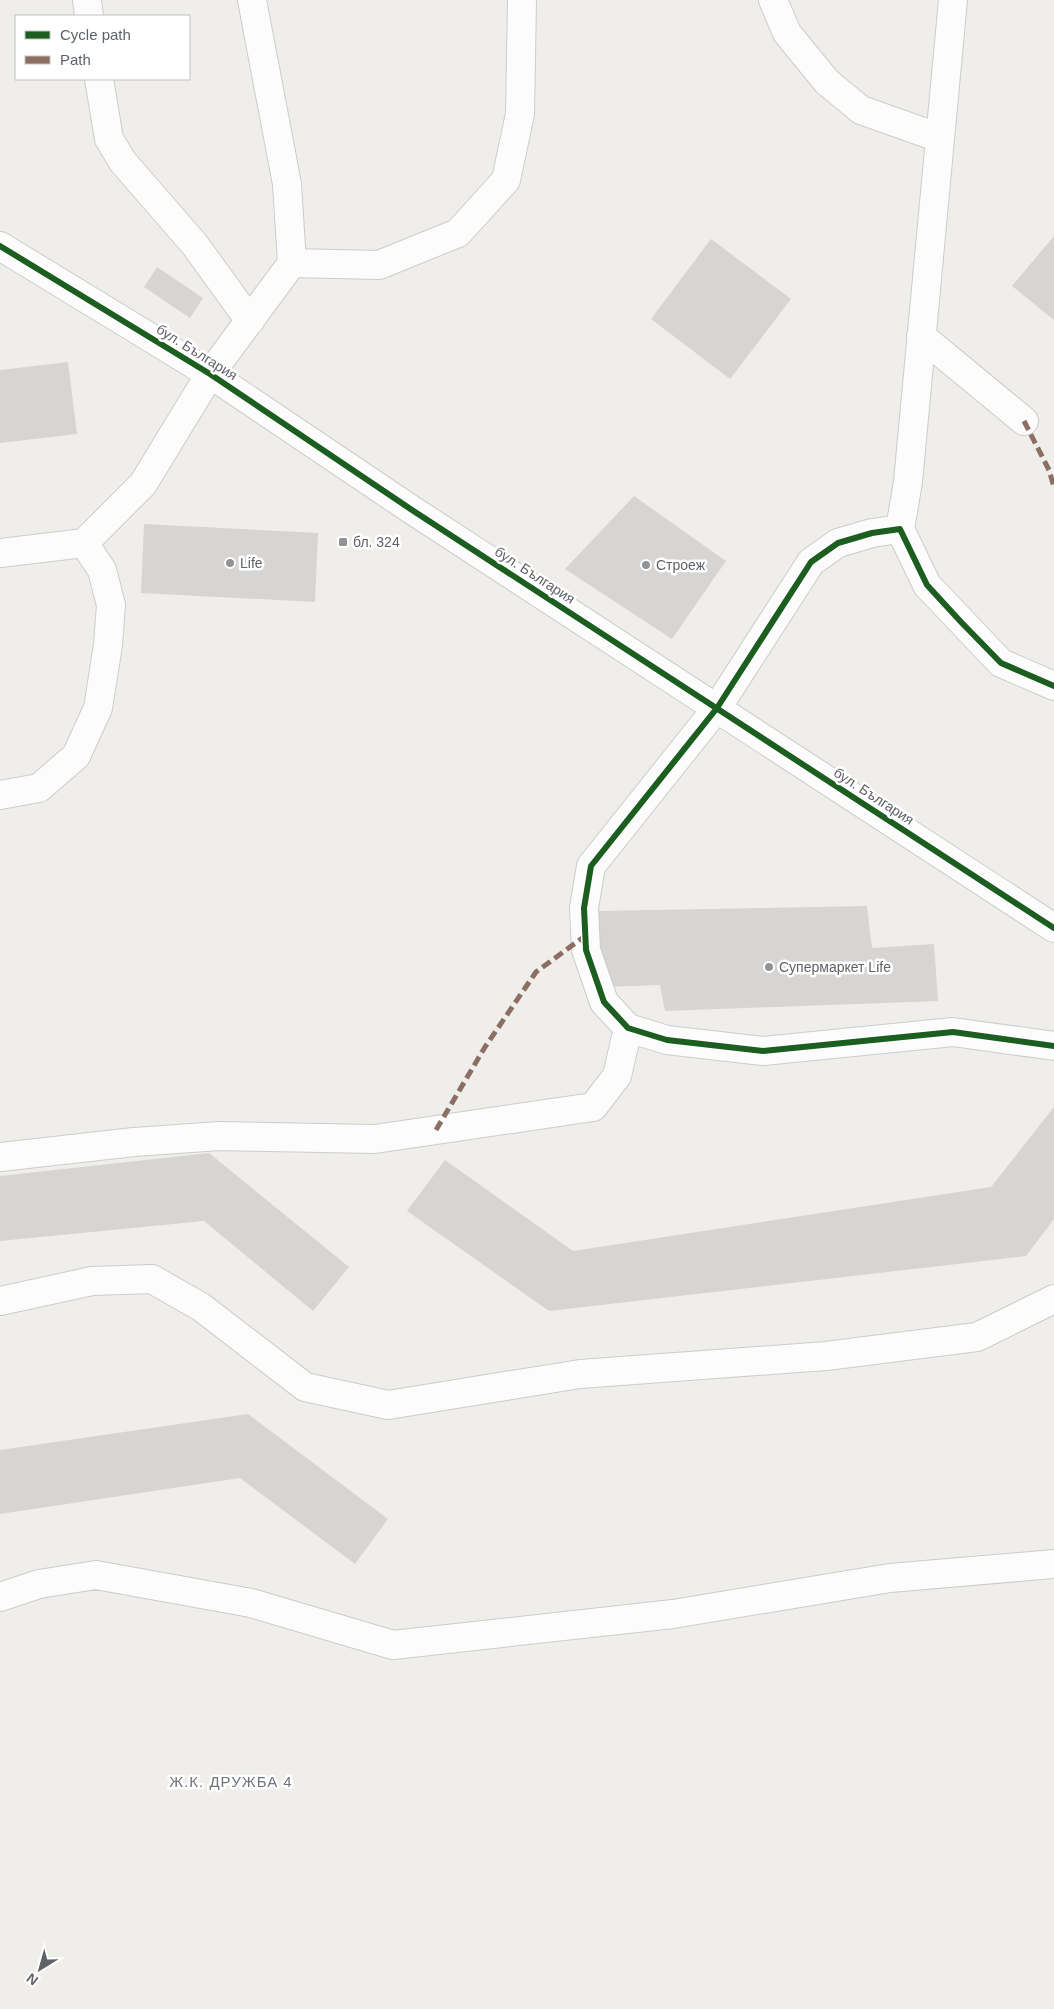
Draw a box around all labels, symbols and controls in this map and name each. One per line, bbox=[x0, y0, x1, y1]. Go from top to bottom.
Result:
legend bbox=[15, 15, 190, 80]
text: Cycle path bbox=[60, 26, 131, 43]
text: Path bbox=[60, 51, 91, 68]
street label: бул. България bbox=[154, 321, 240, 383]
place label: бл. 324 bbox=[353, 534, 400, 550]
marker: бл. 324 bbox=[337, 536, 349, 548]
street label: бул. България bbox=[492, 543, 578, 607]
place label: Life bbox=[240, 555, 263, 571]
marker: Life bbox=[224, 557, 236, 569]
place label: Строеж bbox=[656, 557, 706, 573]
marker: Строеж bbox=[640, 559, 652, 571]
street label: бул. България bbox=[831, 764, 917, 828]
place label: Супермаркет Life bbox=[779, 959, 891, 975]
marker: Супермаркет Life bbox=[763, 961, 775, 973]
district label: Ж.К. ДРУЖБА 4 bbox=[169, 1773, 293, 1790]
north arrow bbox=[15, 1944, 65, 1994]
text: N bbox=[23, 1970, 41, 1989]

